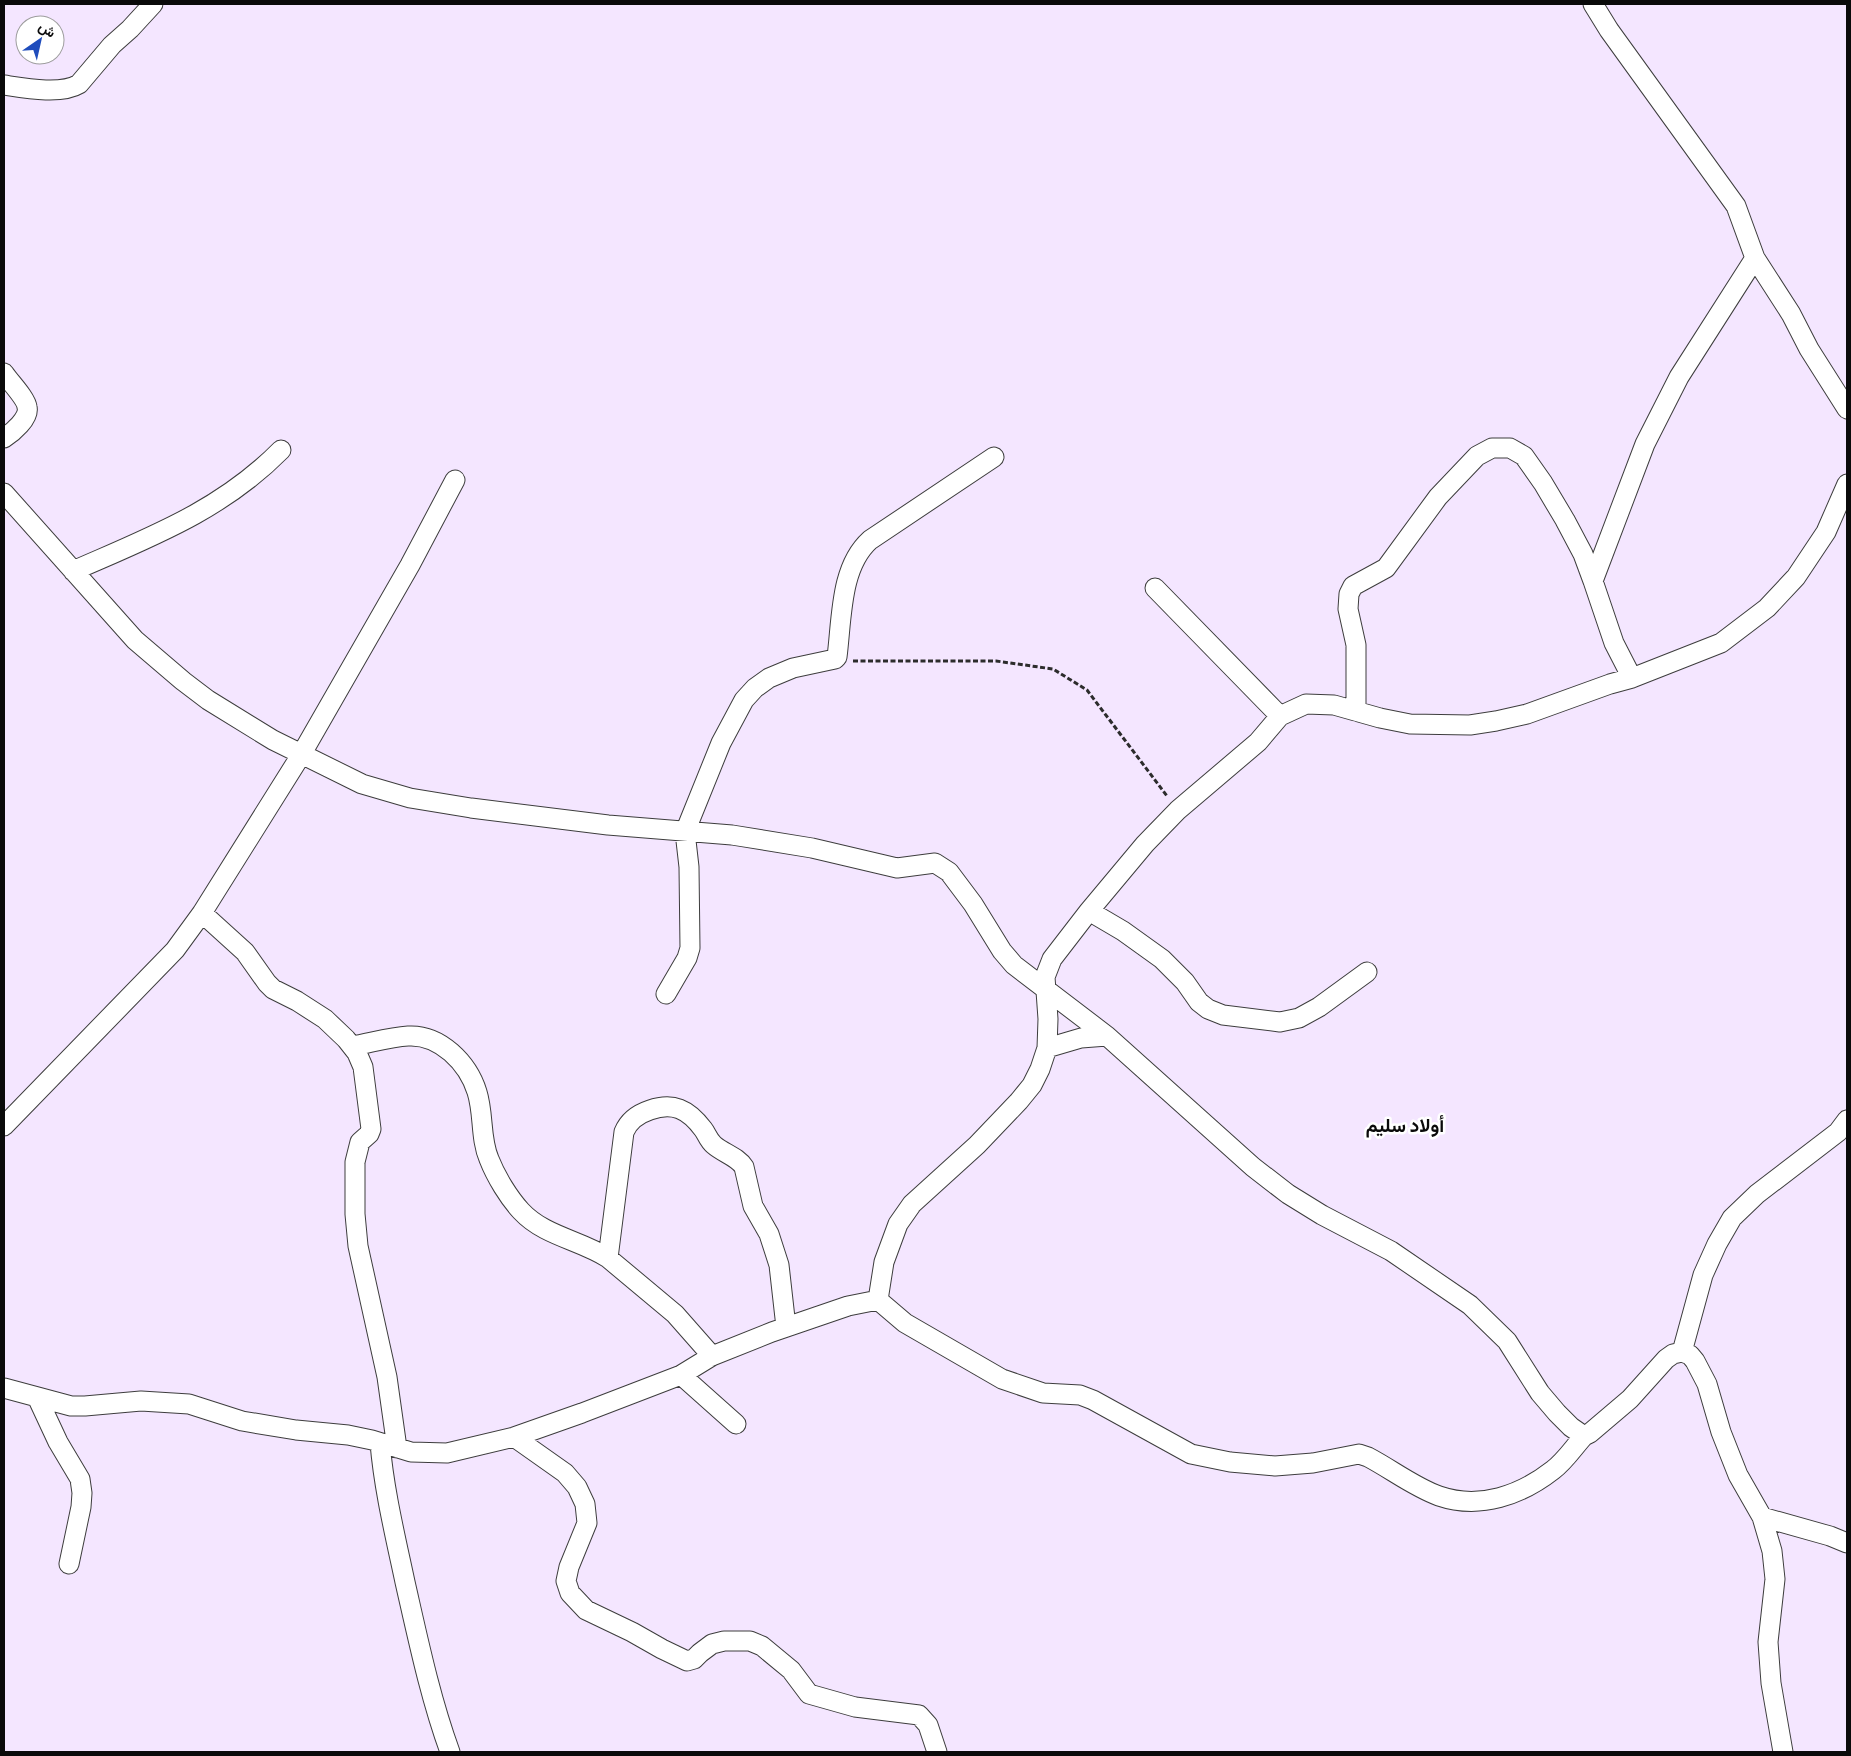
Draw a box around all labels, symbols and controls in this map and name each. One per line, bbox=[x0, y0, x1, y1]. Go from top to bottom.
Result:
north arrow bbox=[15, 15, 65, 65]
text: ش bbox=[35, 15, 61, 41]
district label: أولاد سليم bbox=[1366, 1110, 1444, 1138]

